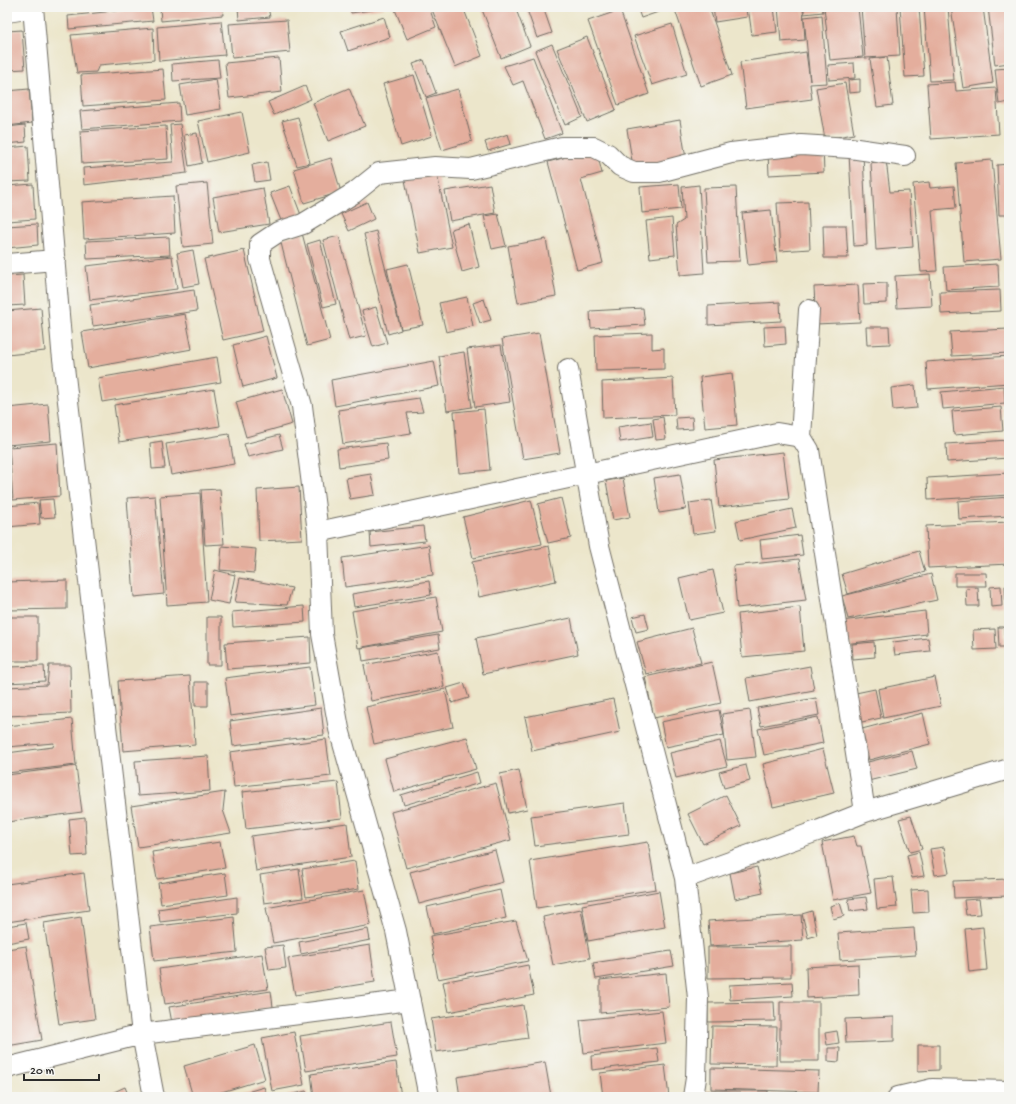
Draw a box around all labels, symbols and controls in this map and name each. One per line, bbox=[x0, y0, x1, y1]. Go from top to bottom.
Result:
scale bar bbox=[24, 1056, 99, 1082]
text: 20 m bbox=[30, 1065, 55, 1079]

